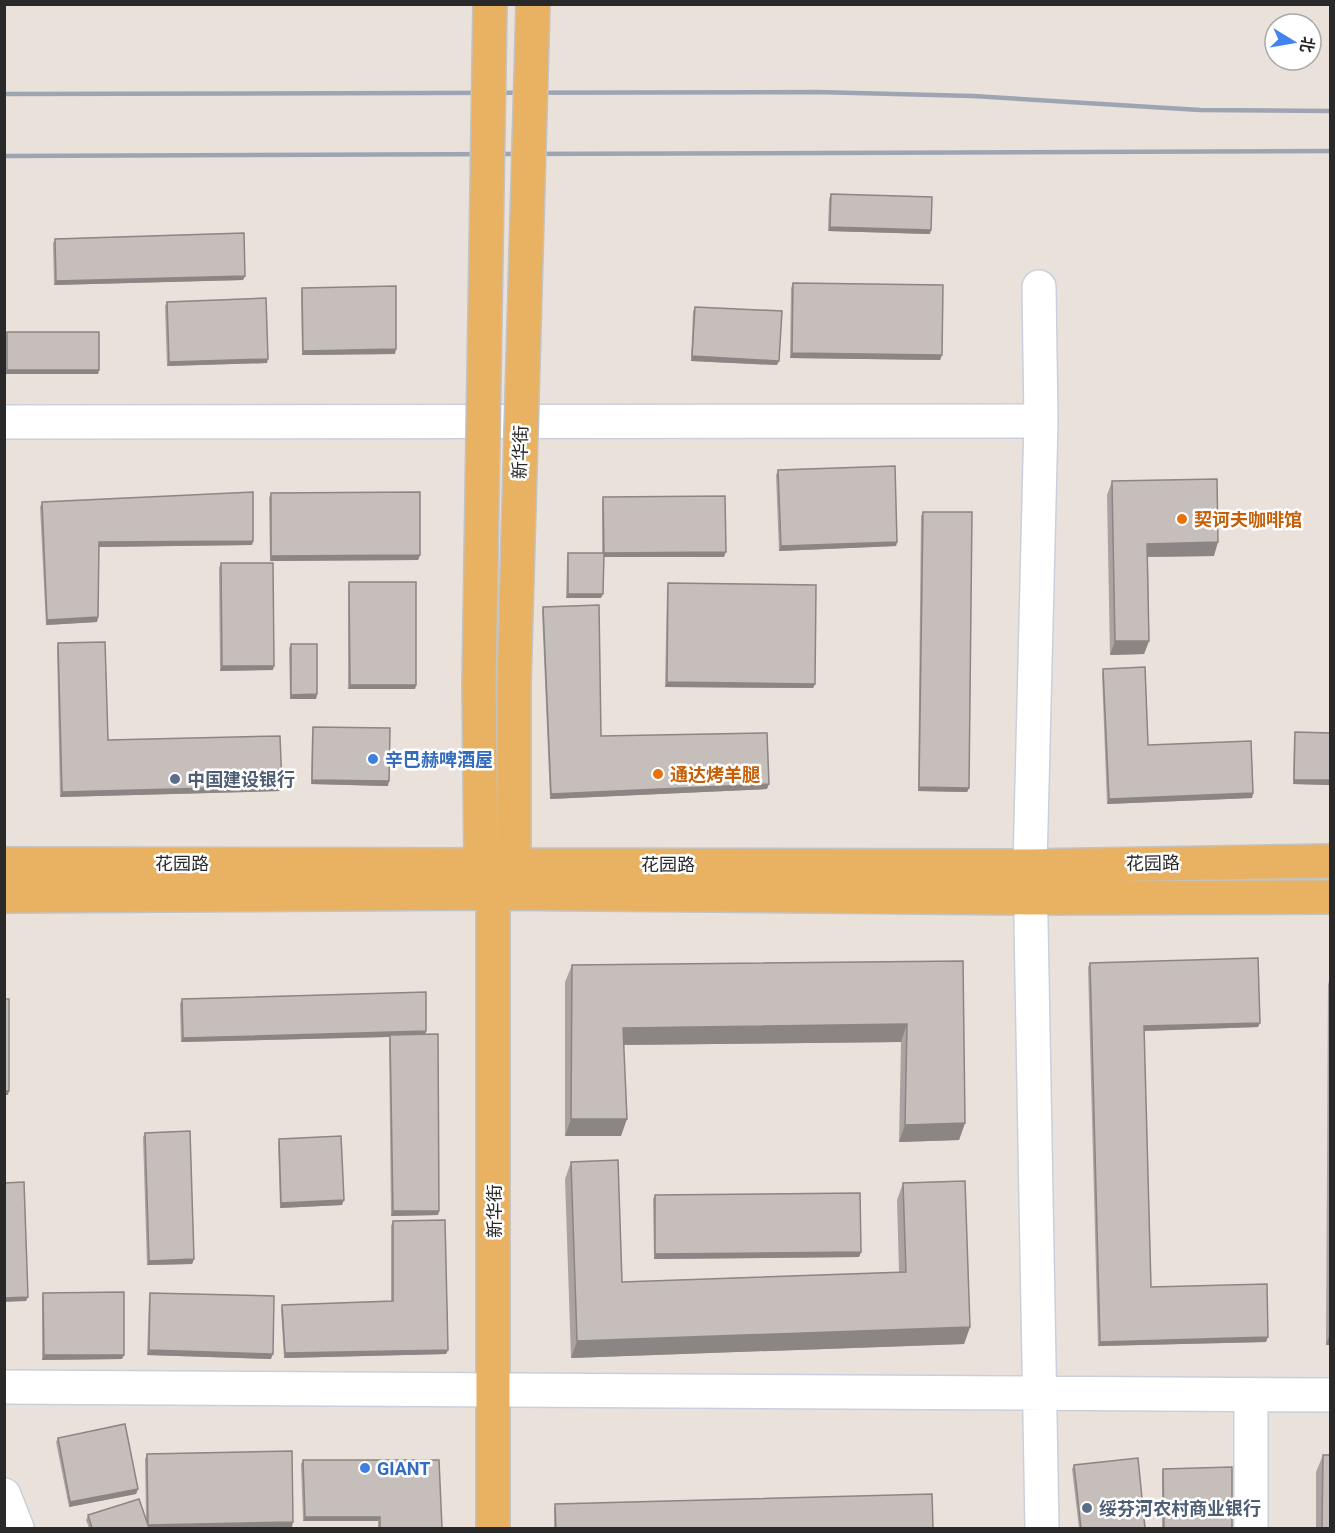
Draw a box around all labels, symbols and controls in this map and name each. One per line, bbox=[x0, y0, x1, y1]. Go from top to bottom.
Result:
north arrow bbox=[1263, 12, 1323, 72]
text: 北 bbox=[1296, 35, 1318, 54]
street label: 新华街 bbox=[509, 425, 531, 479]
place label: 契诃夫咖啡馆 bbox=[1194, 509, 1302, 530]
marker: 契诃夫咖啡馆 bbox=[1175, 512, 1189, 526]
place label: 辛巴赫啤酒屋 bbox=[385, 749, 493, 770]
marker: 辛巴赫啤酒屋 bbox=[366, 752, 380, 766]
place label: 通达烤羊腿 bbox=[670, 764, 760, 785]
marker: 通达烤羊腿 bbox=[651, 767, 665, 781]
place label: 中国建设银行 bbox=[187, 769, 295, 790]
marker: 中国建设银行 bbox=[168, 772, 182, 786]
street label: 花园路 bbox=[1126, 852, 1180, 874]
street label: 花园路 bbox=[155, 853, 209, 874]
street label: 花园路 bbox=[641, 854, 695, 875]
street label: 新华街 bbox=[484, 1184, 505, 1238]
place label: GIANT bbox=[377, 1458, 430, 1479]
marker: GIANT bbox=[358, 1461, 372, 1475]
place label: 绥芬河农村商业银行 bbox=[1099, 1498, 1261, 1519]
marker: 绥芬河农村商业银行 bbox=[1080, 1501, 1094, 1515]

